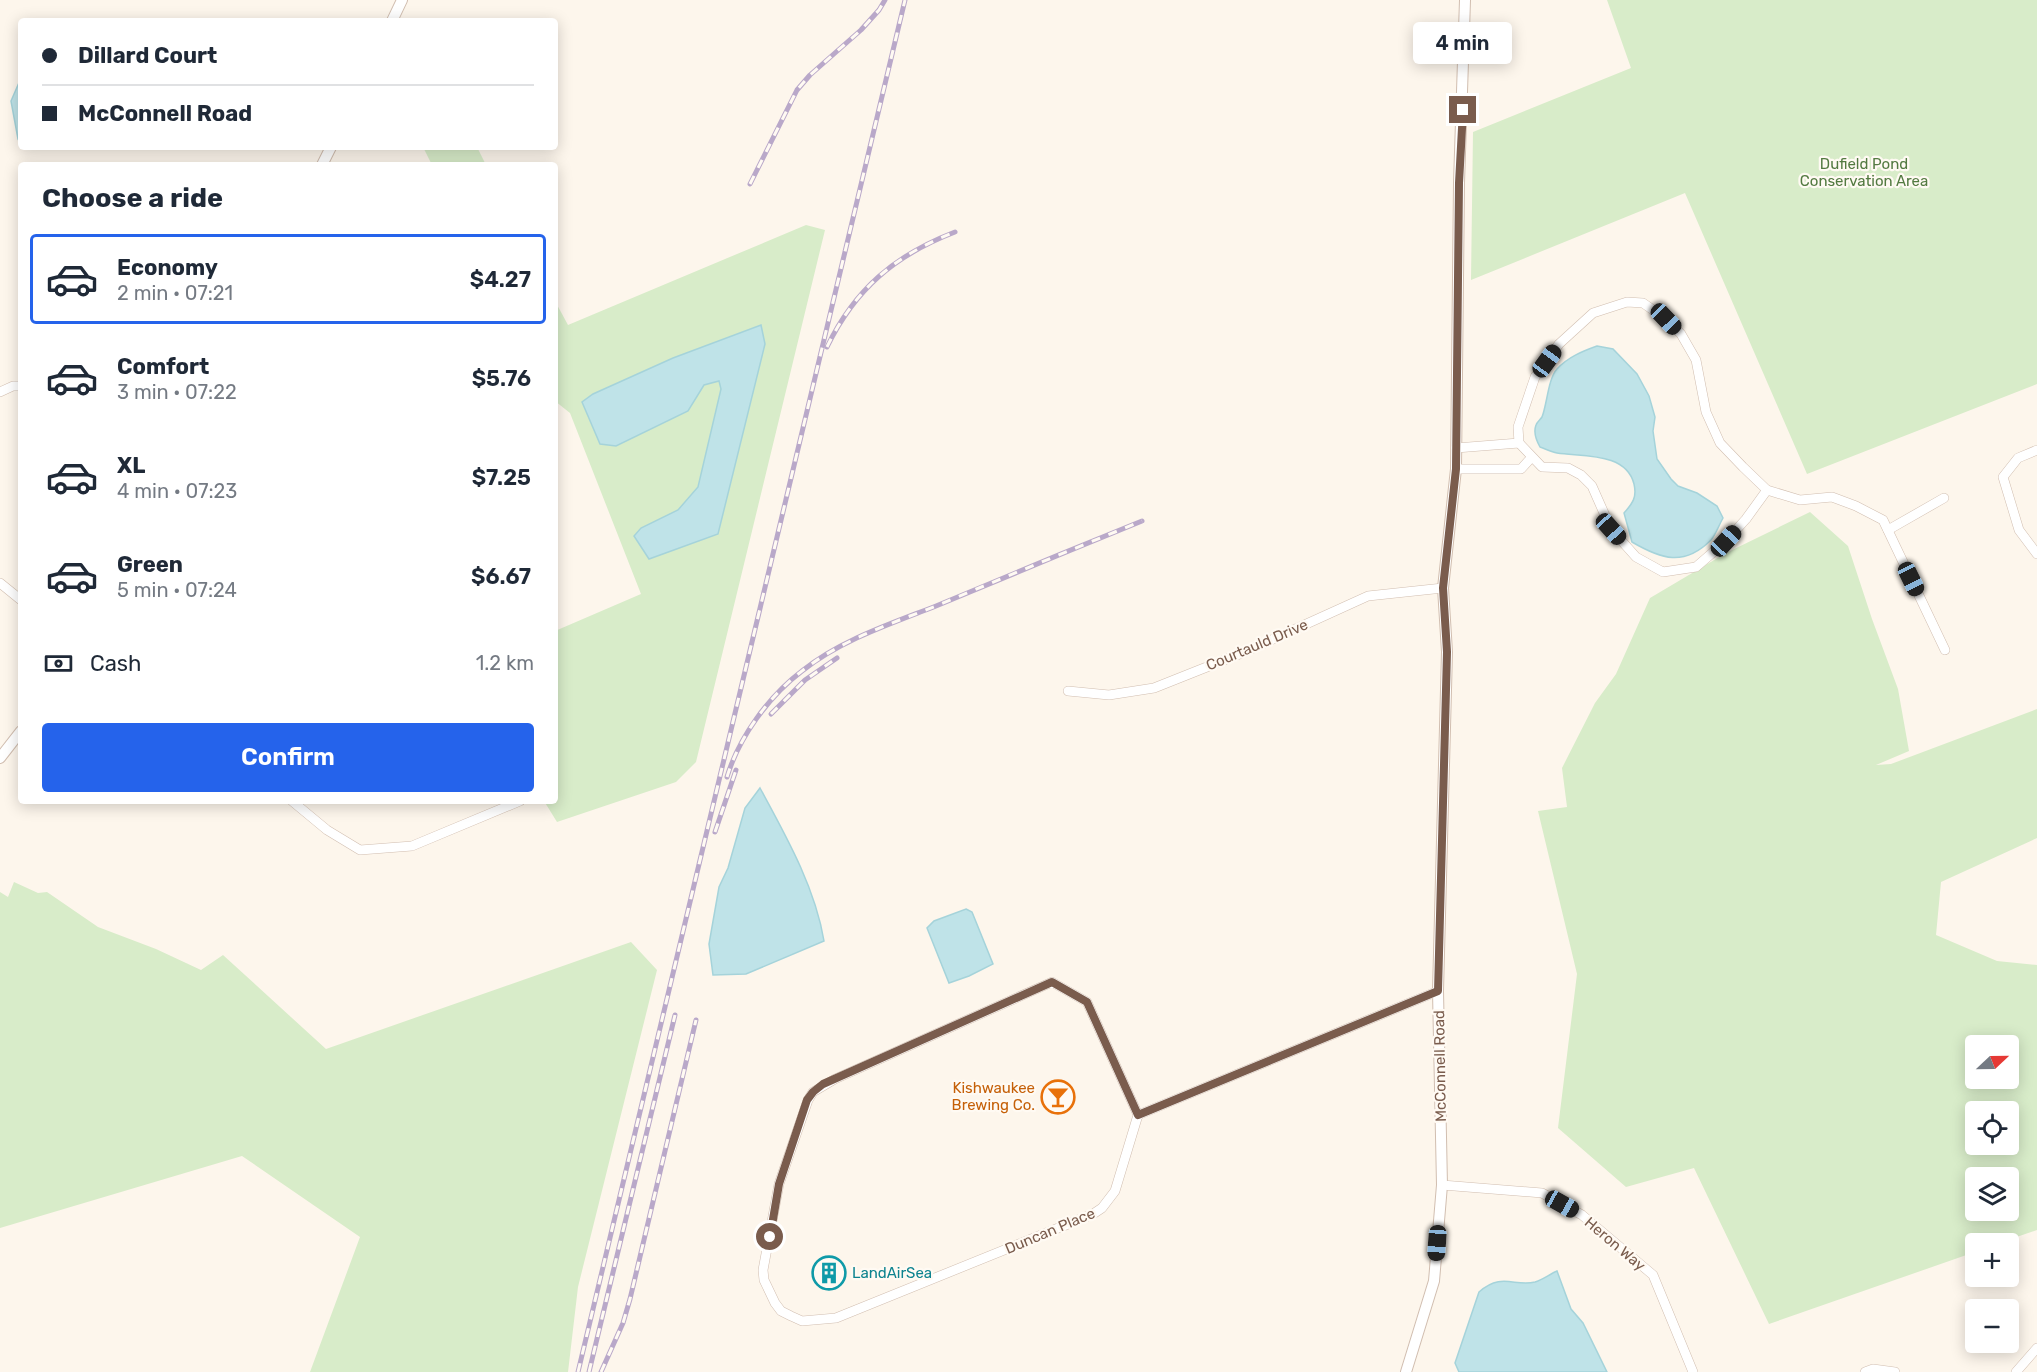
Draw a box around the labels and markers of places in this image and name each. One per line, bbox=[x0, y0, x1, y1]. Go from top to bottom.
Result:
place label: Kishwaukee Brewing Co. bbox=[952, 1079, 1035, 1114]
bar icon: Kishwaukee Brewing Co. bbox=[1040, 1079, 1076, 1115]
building icon: LandAirSea bbox=[811, 1255, 847, 1291]
place label: LandAirSea bbox=[852, 1264, 932, 1282]

